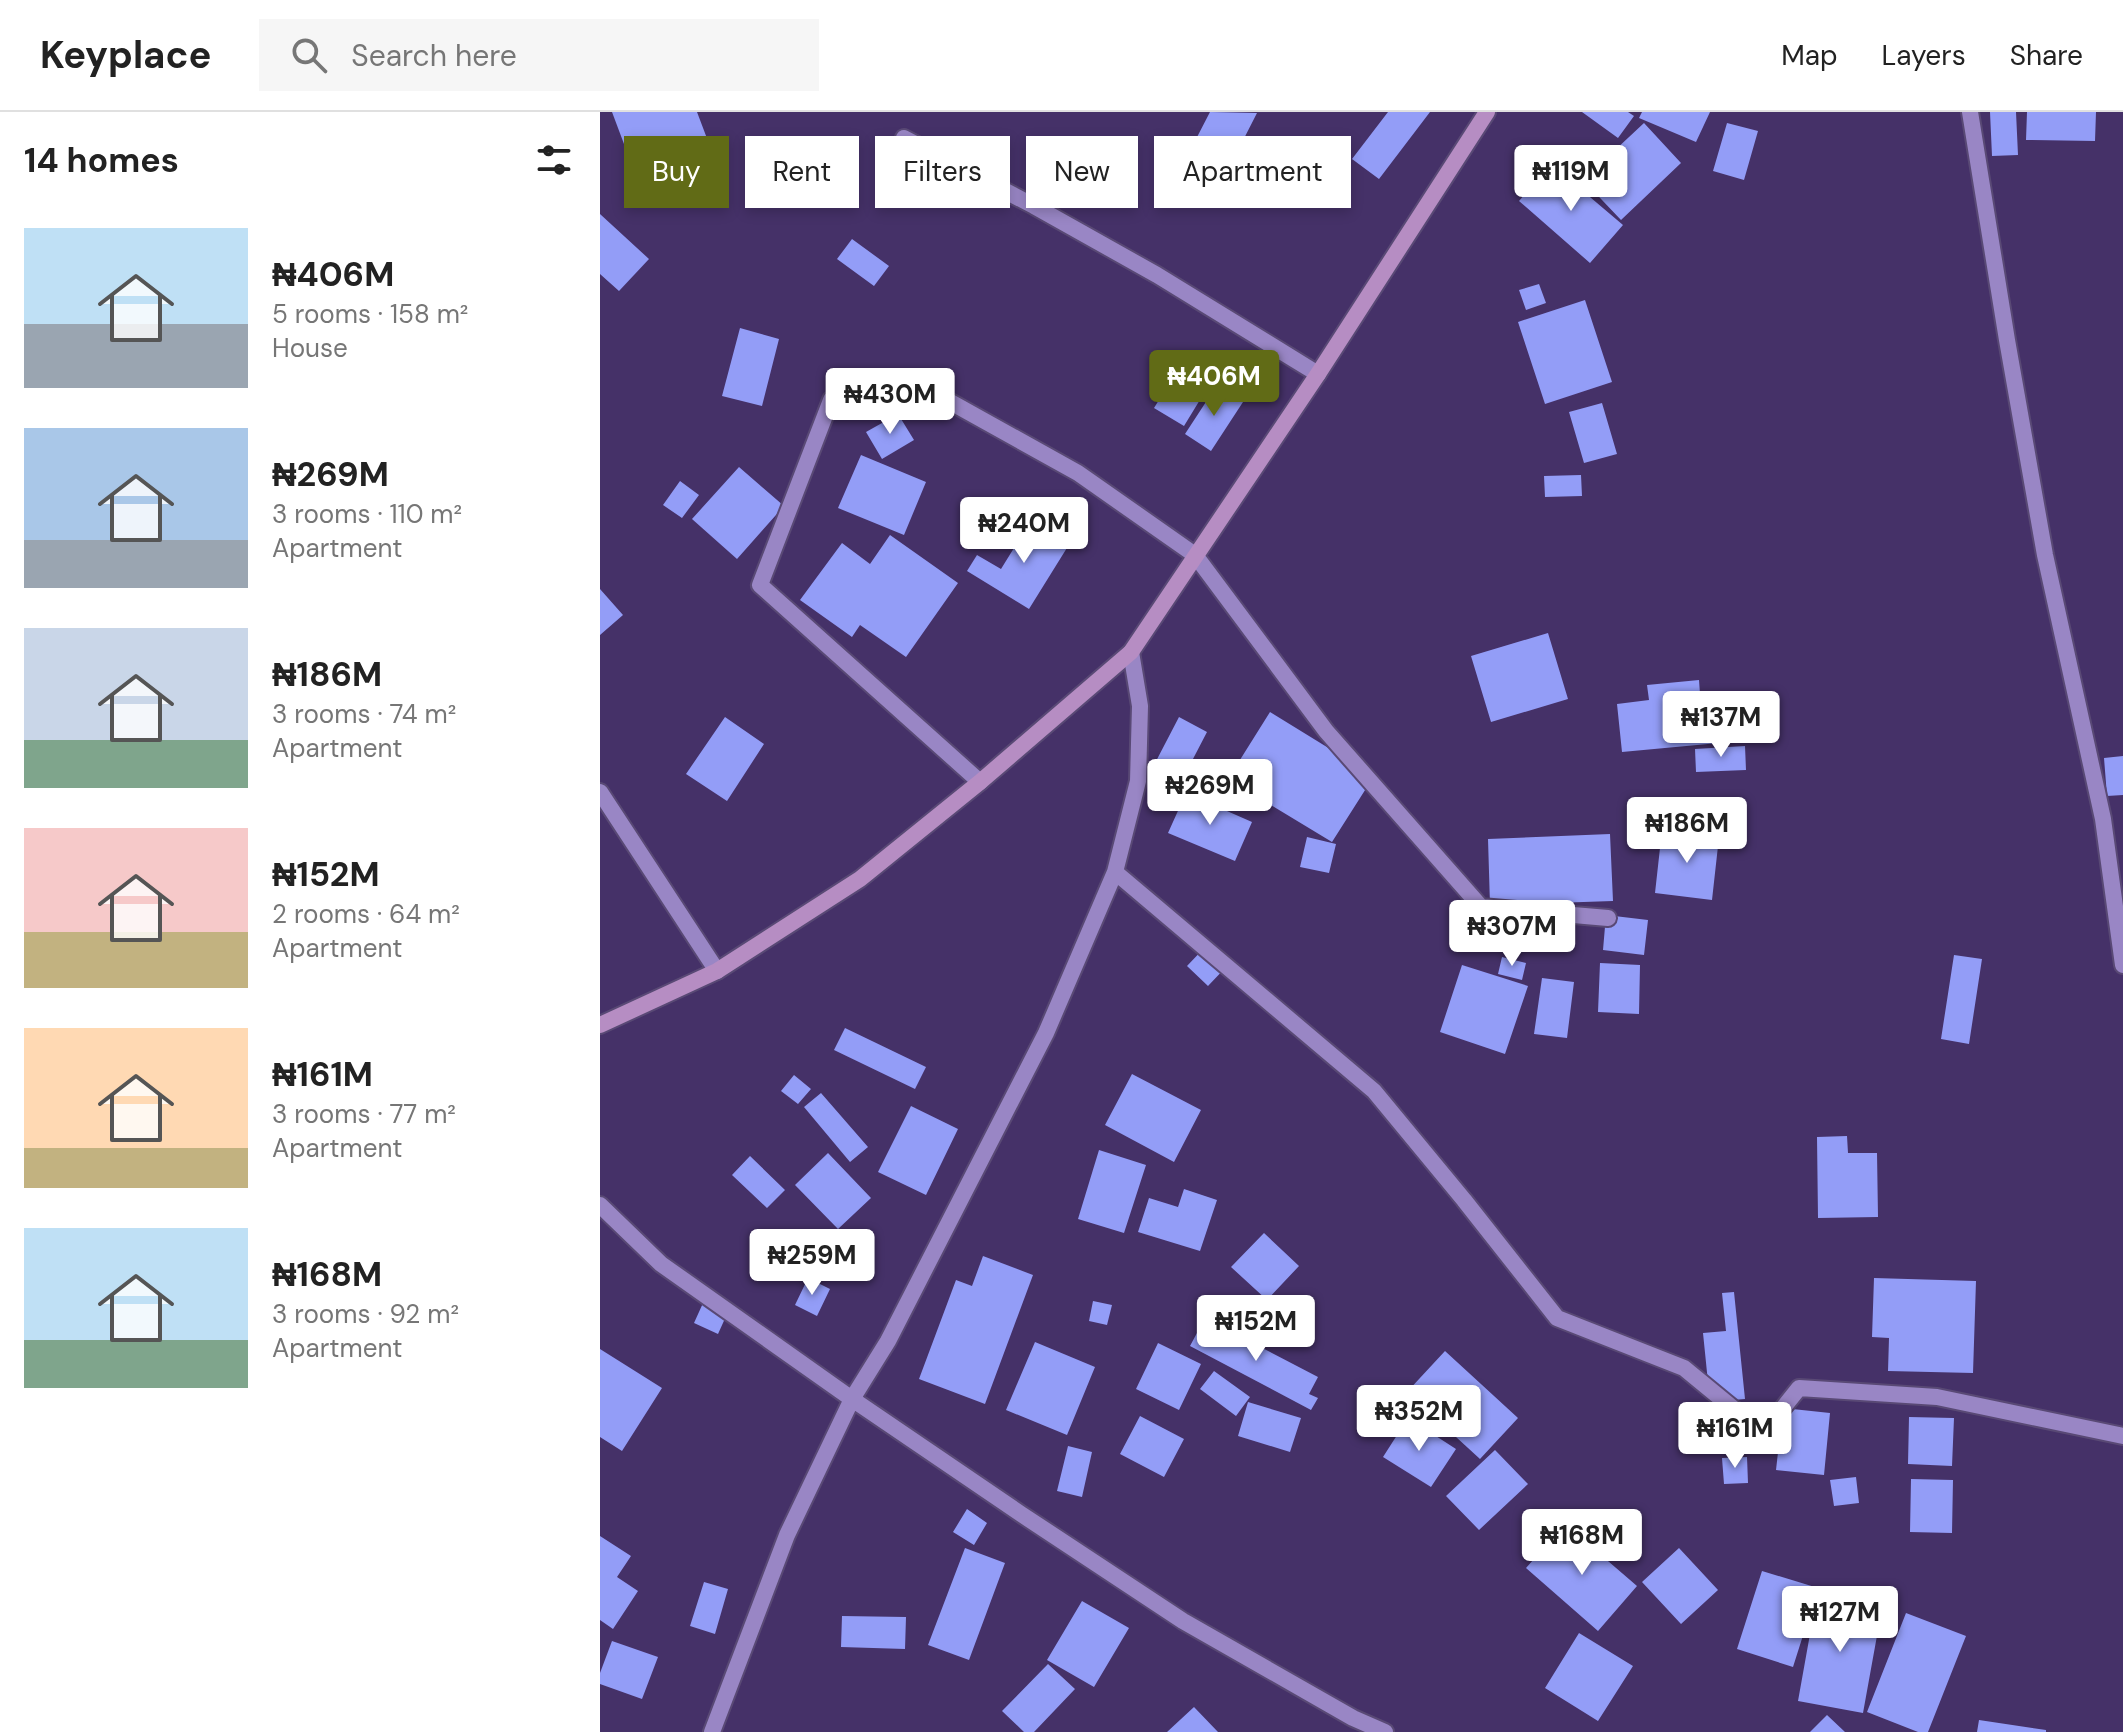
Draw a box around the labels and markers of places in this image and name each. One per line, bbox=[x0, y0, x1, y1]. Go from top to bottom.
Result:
pin: ₦119M bbox=[1515, 145, 1627, 213]
pin: ₦406M bbox=[1158, 350, 1270, 418]
pin: ₦430M bbox=[834, 368, 946, 436]
pin: ₦240M bbox=[968, 497, 1080, 565]
pin: ₦137M bbox=[1665, 691, 1777, 759]
pin: ₦269M bbox=[1154, 759, 1266, 827]
pin: ₦186M bbox=[1631, 797, 1743, 865]
pin: ₦307M bbox=[1456, 900, 1568, 968]
pin: ₦259M bbox=[756, 1229, 868, 1297]
pin: ₦152M bbox=[1200, 1295, 1312, 1363]
pin: ₦352M bbox=[1363, 1385, 1475, 1453]
pin: ₦161M bbox=[1679, 1402, 1791, 1470]
pin: ₦168M bbox=[1526, 1509, 1638, 1577]
pin: ₦127M bbox=[1784, 1586, 1896, 1654]

